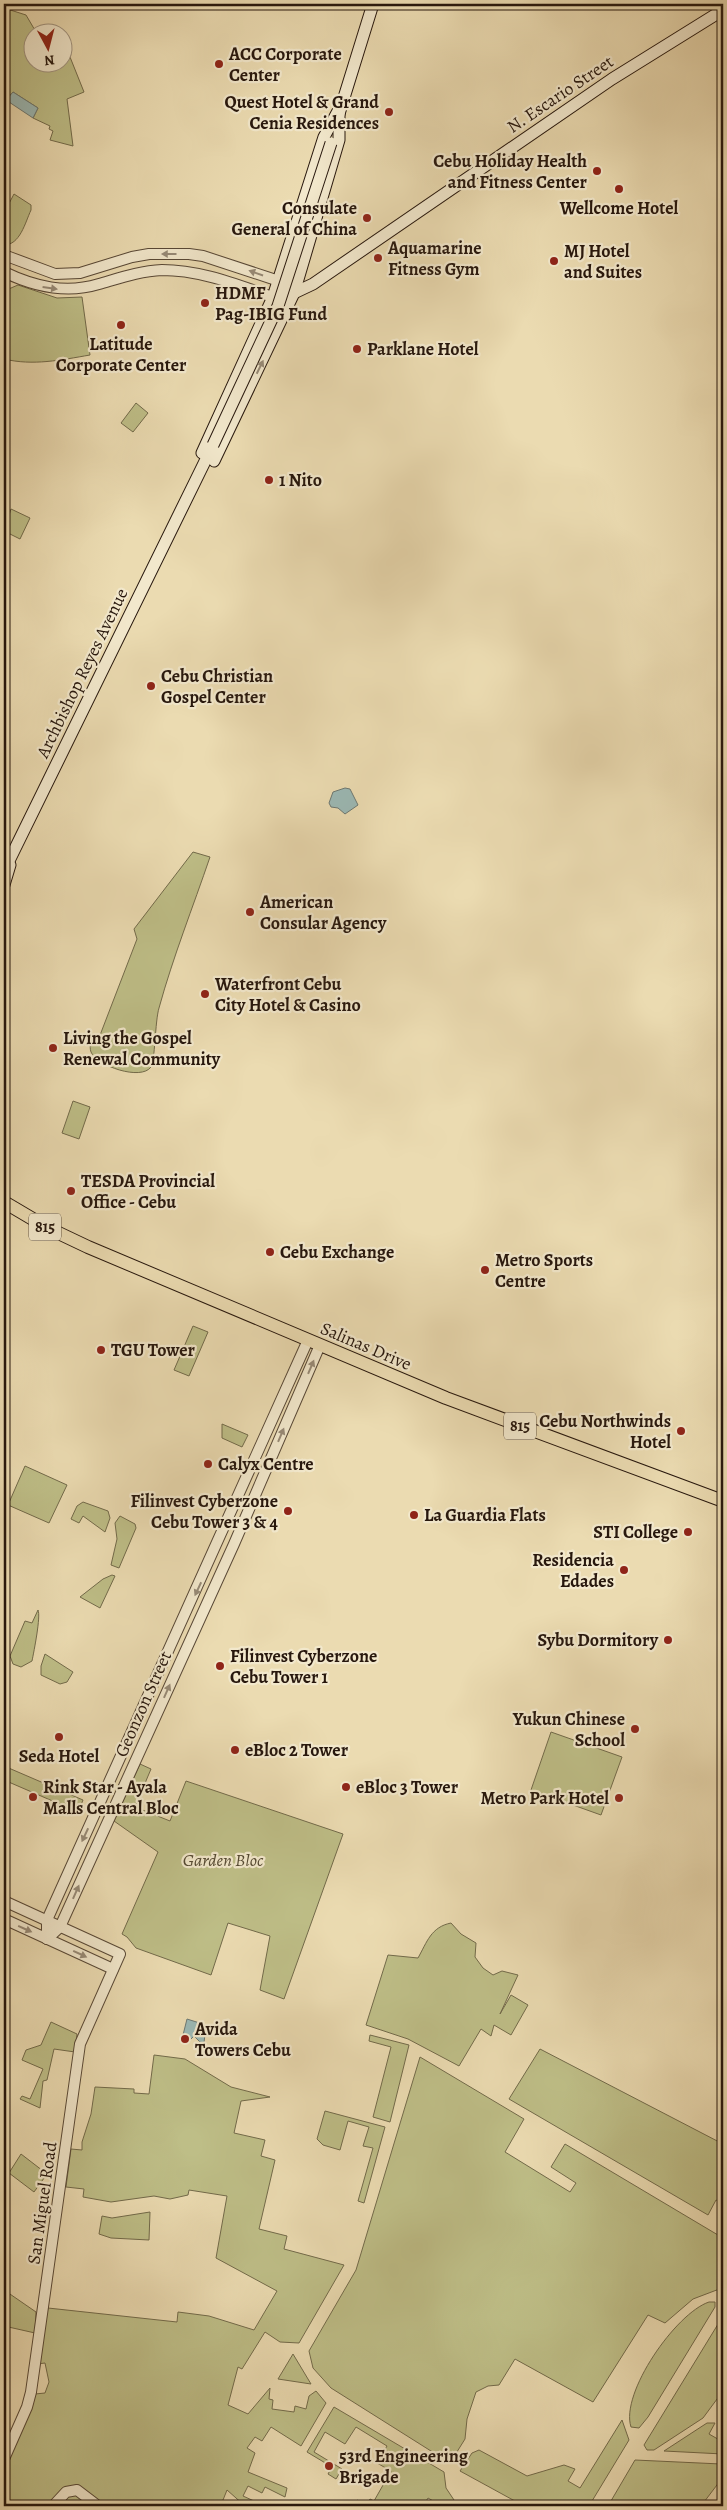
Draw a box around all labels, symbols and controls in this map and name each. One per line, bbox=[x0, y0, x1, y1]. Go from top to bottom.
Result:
north arrow bbox=[22, 22, 72, 72]
place label: ACC Corporate Center bbox=[228, 42, 342, 87]
street label: N. Escario Street bbox=[502, 49, 618, 139]
text: N bbox=[43, 50, 56, 70]
marker: ACC Corporate Center bbox=[213, 58, 225, 70]
place label: Quest Hotel & Grand Cenia Residences bbox=[225, 90, 379, 135]
marker: Quest Hotel & Grand Cenia Residences bbox=[383, 106, 395, 118]
place label: Cebu Holiday Health and Fitness Center bbox=[433, 149, 588, 194]
marker: Cebu Holiday Health and Fitness Center bbox=[591, 165, 603, 177]
marker: Wellcome Hotel bbox=[613, 183, 625, 195]
place label: Consulate General of China bbox=[231, 196, 357, 241]
place label: Wellcome Hotel bbox=[559, 196, 678, 220]
marker: Consulate General of China bbox=[361, 212, 373, 224]
place label: Aquamarine Fitness Gym bbox=[387, 236, 482, 281]
place label: MJ Hotel and Suites bbox=[564, 239, 642, 284]
one-way arrow bbox=[161, 250, 177, 258]
marker: Aquamarine Fitness Gym bbox=[372, 252, 384, 264]
marker: MJ Hotel and Suites bbox=[548, 255, 560, 267]
one-way arrow bbox=[249, 269, 264, 276]
place label: HDMF Pag-IBIG Fund bbox=[215, 281, 327, 326]
one-way arrow bbox=[42, 284, 58, 292]
marker: HDMF Pag-IBIG Fund bbox=[199, 297, 211, 309]
marker: Latitude Corporate Center bbox=[115, 319, 127, 331]
place label: Latitude Corporate Center bbox=[56, 332, 187, 377]
place label: Parklane Hotel bbox=[367, 337, 479, 361]
marker: Parklane Hotel bbox=[351, 343, 363, 355]
one-way arrow bbox=[256, 360, 265, 375]
place label: 1 Nito bbox=[279, 468, 322, 492]
marker: 1 Nito bbox=[263, 474, 275, 486]
street label: Archbishop Reyes Avenue bbox=[30, 584, 134, 763]
place label: Cebu Christian Gospel Center bbox=[161, 664, 273, 709]
marker: Cebu Christian Gospel Center bbox=[145, 680, 157, 692]
place label: American Consular Agency bbox=[259, 890, 387, 935]
marker: American Consular Agency bbox=[244, 906, 256, 918]
place label: Waterfront Cebu City Hotel & Casino bbox=[214, 972, 361, 1017]
marker: Waterfront Cebu City Hotel & Casino bbox=[199, 988, 211, 1000]
place label: Living the Gospel Renewal Community bbox=[63, 1026, 221, 1071]
marker: Living the Gospel Renewal Community bbox=[47, 1042, 59, 1054]
place label: TESDA Provincial Office - Cebu bbox=[81, 1169, 215, 1214]
marker: TESDA Provincial Office - Cebu bbox=[65, 1185, 77, 1197]
road number: 815 bbox=[29, 1214, 61, 1240]
place label: Cebu Exchange bbox=[280, 1240, 394, 1264]
marker: Cebu Exchange bbox=[264, 1246, 276, 1258]
place label: Metro Sports Centre bbox=[495, 1248, 593, 1293]
marker: Metro Sports Centre bbox=[479, 1264, 491, 1276]
street label: Salinas Drive bbox=[317, 1316, 415, 1376]
place label: TGU Tower bbox=[111, 1338, 196, 1362]
marker: TGU Tower bbox=[95, 1344, 107, 1356]
one-way arrow bbox=[307, 1360, 315, 1374]
place label: Cebu Northwinds Hotel bbox=[539, 1409, 671, 1454]
road number: 815 bbox=[504, 1412, 536, 1440]
marker: Cebu Northwinds Hotel bbox=[675, 1425, 687, 1437]
one-way arrow bbox=[278, 1428, 286, 1442]
place label: Calyx Centre bbox=[218, 1452, 314, 1476]
marker: Calyx Centre bbox=[202, 1458, 214, 1470]
place label: Filinvest Cyberzone Cebu Tower 3 & 4 bbox=[131, 1489, 279, 1534]
place label: La Guardia Flats bbox=[424, 1503, 546, 1527]
marker: Filinvest Cyberzone Cebu Tower 3 & 4 bbox=[282, 1505, 294, 1517]
marker: La Guardia Flats bbox=[408, 1509, 420, 1521]
place label: STI College bbox=[593, 1520, 678, 1544]
marker: STI College bbox=[682, 1526, 694, 1538]
place label: Residencia Edades bbox=[532, 1548, 614, 1593]
marker: Residencia Edades bbox=[618, 1564, 630, 1576]
one-way arrow bbox=[193, 1582, 201, 1596]
place label: Sybu Dormitory bbox=[537, 1628, 659, 1652]
marker: Sybu Dormitory bbox=[662, 1634, 674, 1646]
place label: Filinvest Cyberzone Cebu Tower 1 bbox=[230, 1644, 377, 1689]
street label: Geonzon Street bbox=[109, 1647, 177, 1761]
marker: Filinvest Cyberzone Cebu Tower 1 bbox=[214, 1660, 226, 1672]
one-way arrow bbox=[163, 1684, 171, 1698]
place label: Yukun Chinese School bbox=[512, 1707, 625, 1752]
marker: Yukun Chinese School bbox=[629, 1723, 641, 1735]
marker: Seda Hotel bbox=[53, 1731, 65, 1743]
place label: eBloc 2 Tower bbox=[245, 1738, 349, 1762]
place label: Seda Hotel bbox=[19, 1744, 100, 1768]
marker: eBloc 2 Tower bbox=[229, 1744, 241, 1756]
place label: Rink Star - Ayala Malls Central Bloc bbox=[43, 1775, 179, 1820]
place label: eBloc 3 Tower bbox=[356, 1775, 459, 1799]
marker: eBloc 3 Tower bbox=[340, 1781, 352, 1793]
place label: Metro Park Hotel bbox=[481, 1786, 609, 1810]
marker: Rink Star - Ayala Malls Central Bloc bbox=[27, 1791, 39, 1803]
marker: Metro Park Hotel bbox=[613, 1792, 625, 1804]
one-way arrow bbox=[81, 1828, 89, 1842]
park label: Garden Bloc bbox=[183, 1848, 264, 1872]
one-way arrow bbox=[72, 1885, 80, 1899]
one-way arrow bbox=[18, 1925, 32, 1933]
one-way arrow bbox=[73, 1950, 87, 1958]
place label: Avida Towers Cebu bbox=[194, 2017, 291, 2062]
marker: Avida Towers Cebu bbox=[179, 2033, 191, 2045]
street label: San Miguel Road bbox=[22, 2140, 63, 2266]
place label: 53rd Engineering Brigade bbox=[339, 2444, 469, 2489]
marker: 53rd Engineering Brigade bbox=[323, 2460, 335, 2472]

